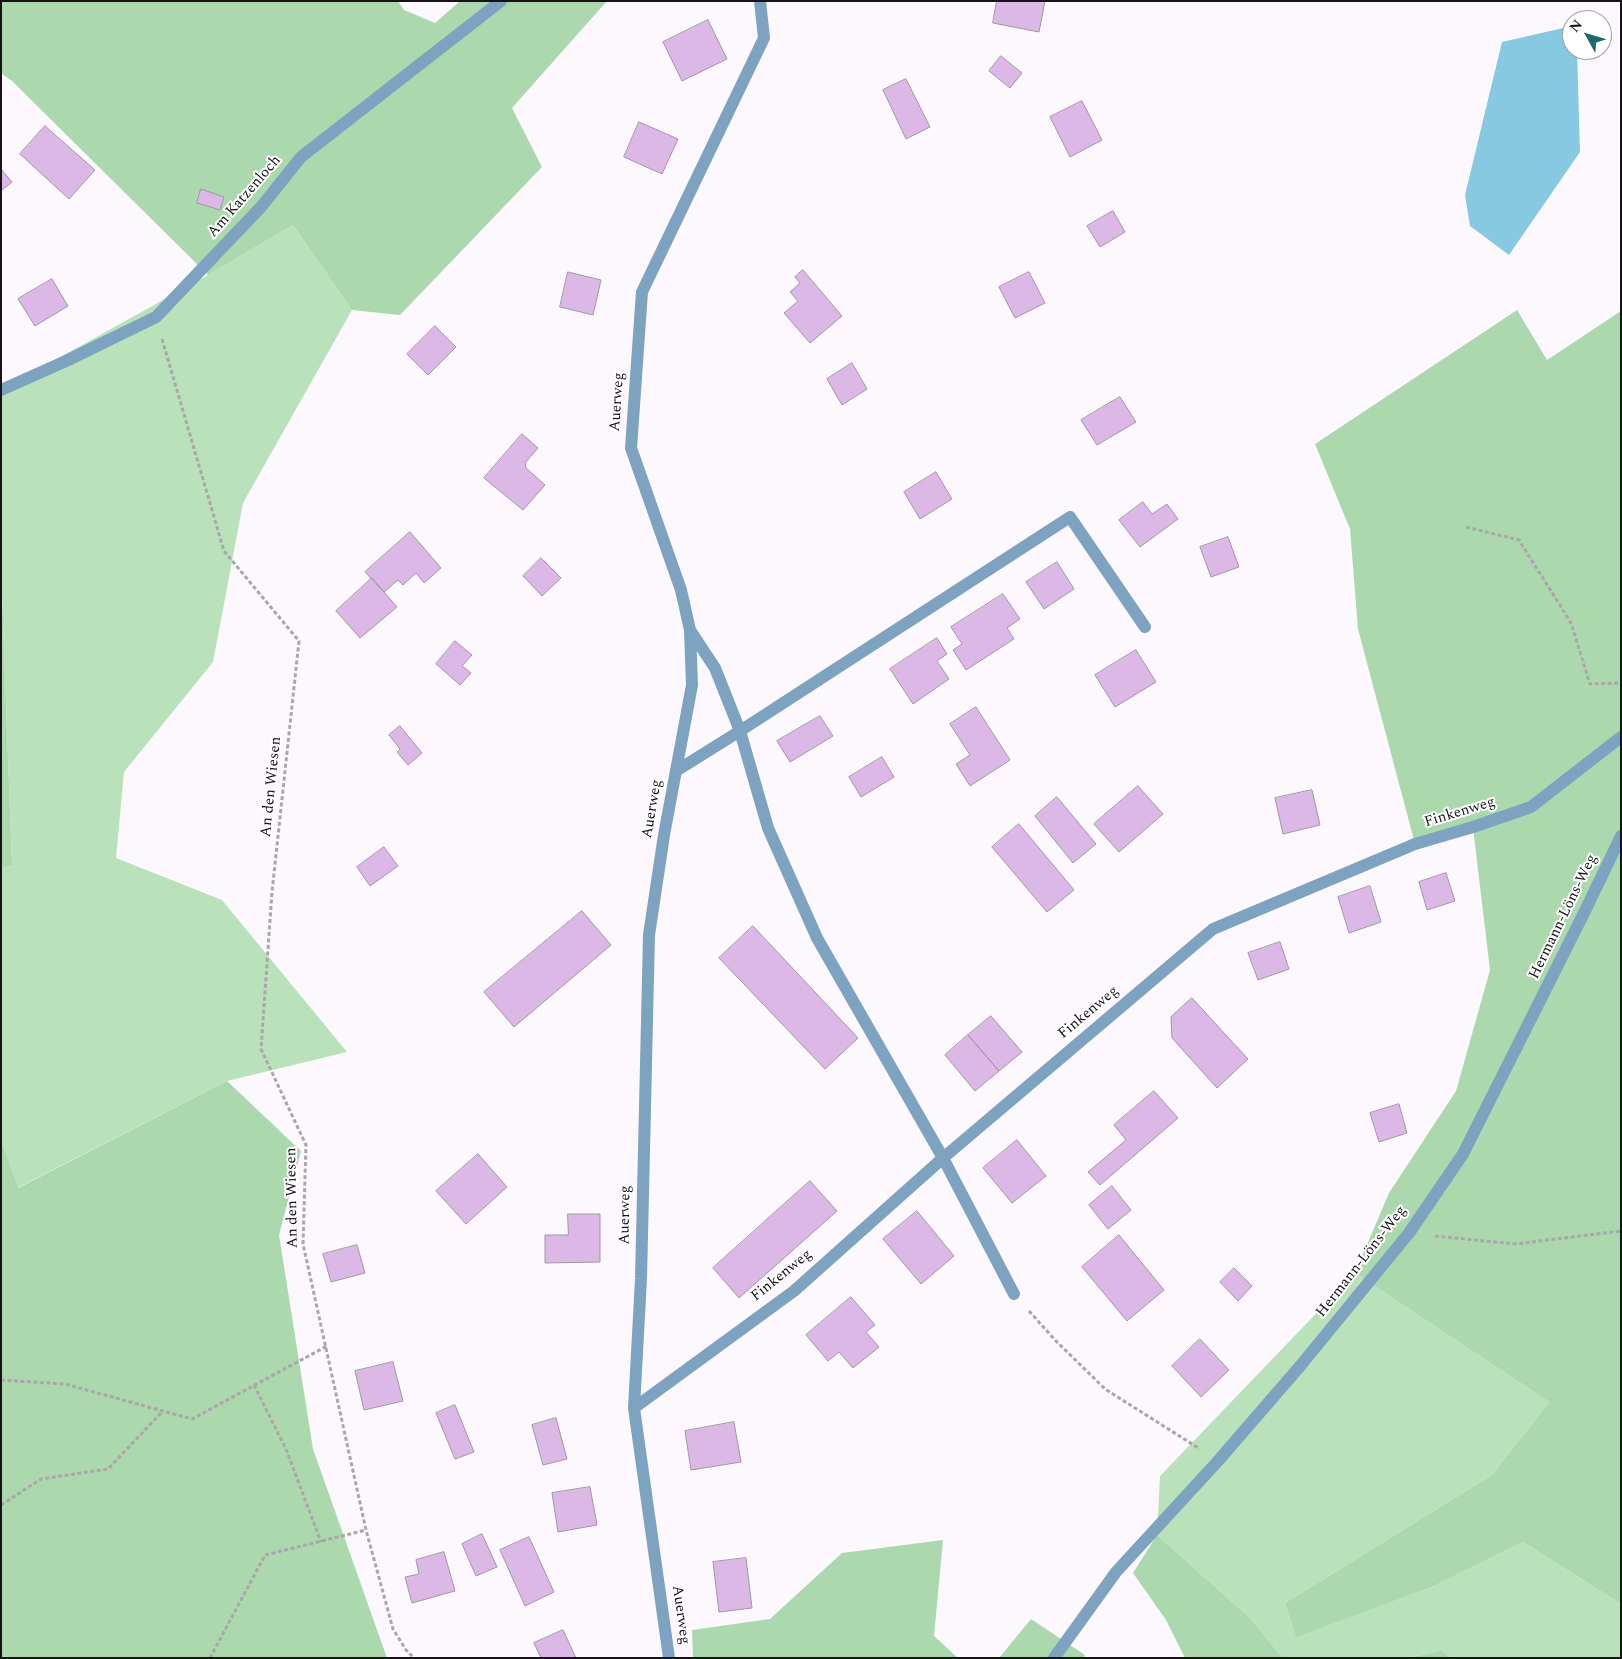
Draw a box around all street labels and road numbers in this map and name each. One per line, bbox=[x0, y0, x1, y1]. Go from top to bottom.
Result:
street label: Am Katzenloch bbox=[205, 152, 285, 242]
street label: Auerweg bbox=[607, 372, 629, 432]
street label: An den Wiesen bbox=[258, 736, 286, 838]
street label: Auerweg bbox=[639, 778, 667, 840]
street label: Finkenweg bbox=[1422, 794, 1498, 832]
street label: Hermann-Löns-Weg bbox=[1526, 852, 1602, 982]
street label: Finkenweg bbox=[1055, 983, 1123, 1043]
street label: An den Wiesen bbox=[283, 1147, 303, 1249]
street label: Auerweg bbox=[616, 1185, 636, 1245]
street label: Hermann-Löns-Weg bbox=[1313, 1203, 1411, 1321]
street label: Finkenweg bbox=[748, 1246, 816, 1306]
street label: Auerweg bbox=[667, 1584, 693, 1646]

